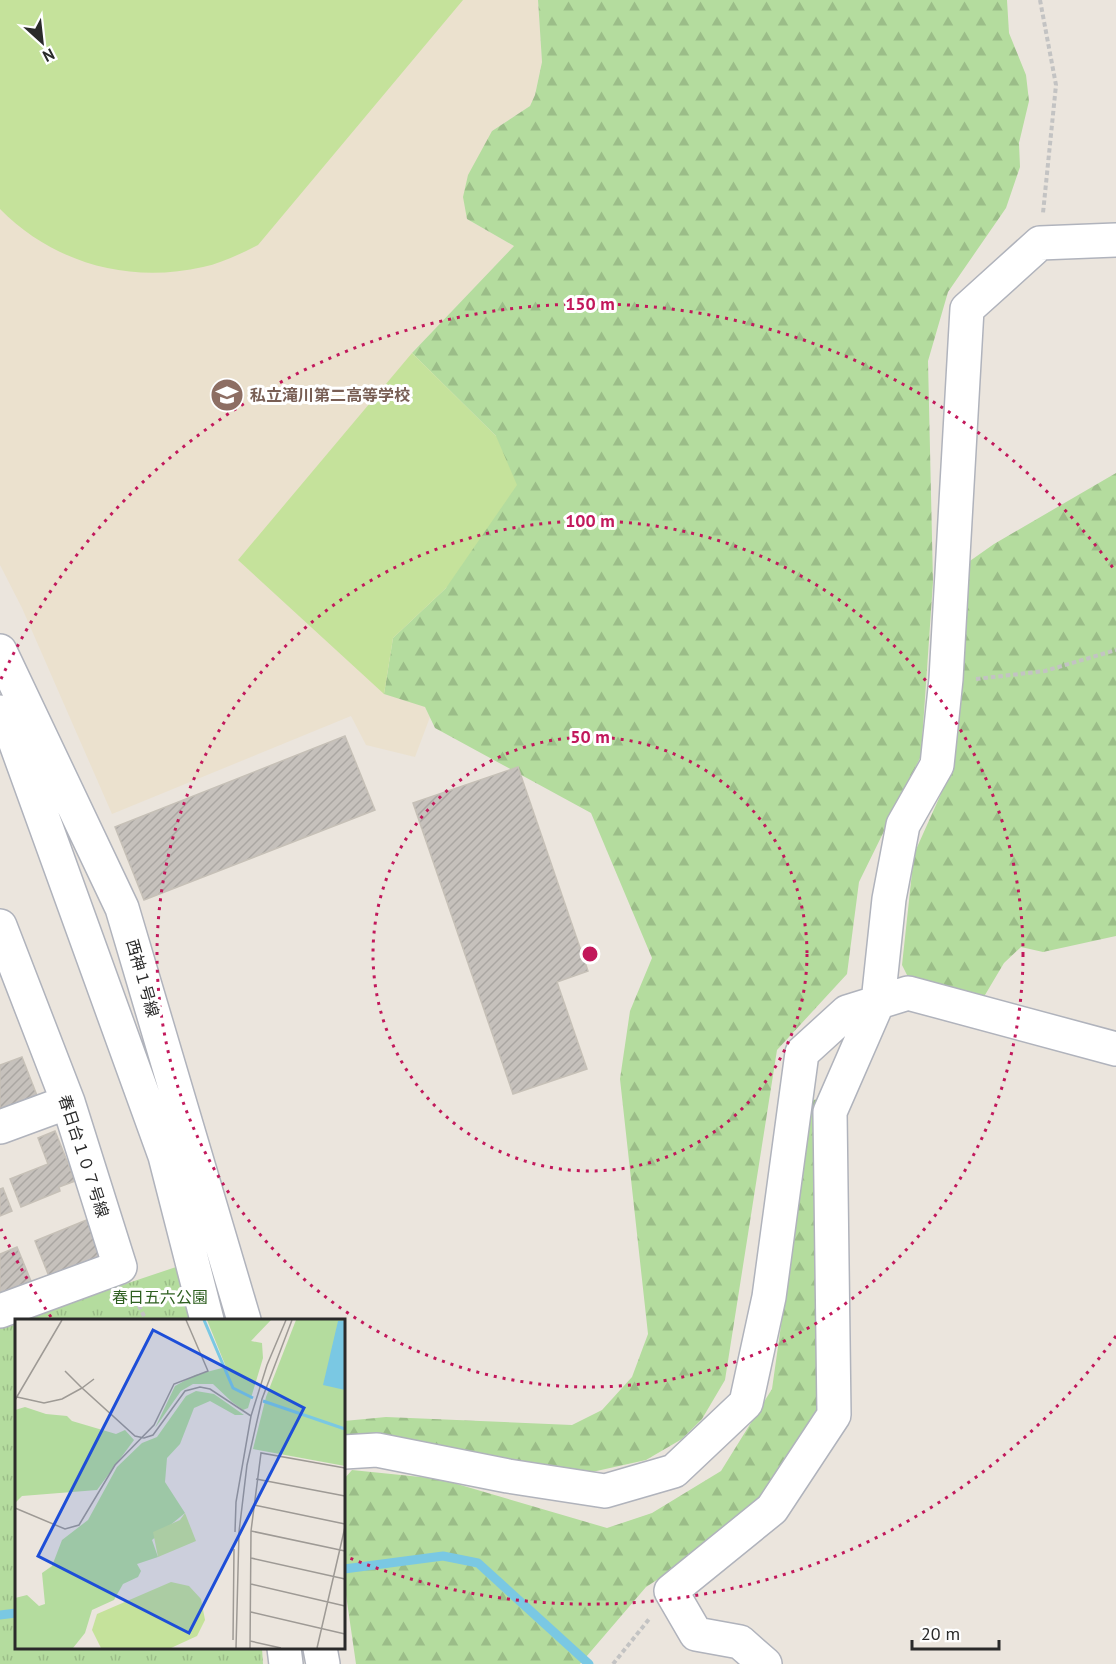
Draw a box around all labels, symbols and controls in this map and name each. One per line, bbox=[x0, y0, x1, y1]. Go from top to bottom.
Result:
north arrow bbox=[12, 12, 72, 72]
text: N bbox=[40, 44, 58, 67]
text: 150 m bbox=[565, 292, 615, 315]
school or university icon: 私立滝川第二高等学校 bbox=[209, 377, 245, 413]
place label: 私立滝川第二高等学校 bbox=[250, 385, 410, 405]
text: 100 m bbox=[565, 509, 615, 532]
text: 50 m bbox=[570, 725, 610, 748]
street label: 西神１号線 bbox=[122, 937, 164, 1019]
centre of rings bbox=[580, 944, 600, 964]
street label: 春日台１０７号線 bbox=[55, 1092, 113, 1220]
park label: 春日五六公園 bbox=[112, 1287, 208, 1307]
inset map bbox=[15, 1319, 345, 1649]
scale bar bbox=[912, 1613, 999, 1651]
text: 20 m bbox=[921, 1622, 960, 1645]

